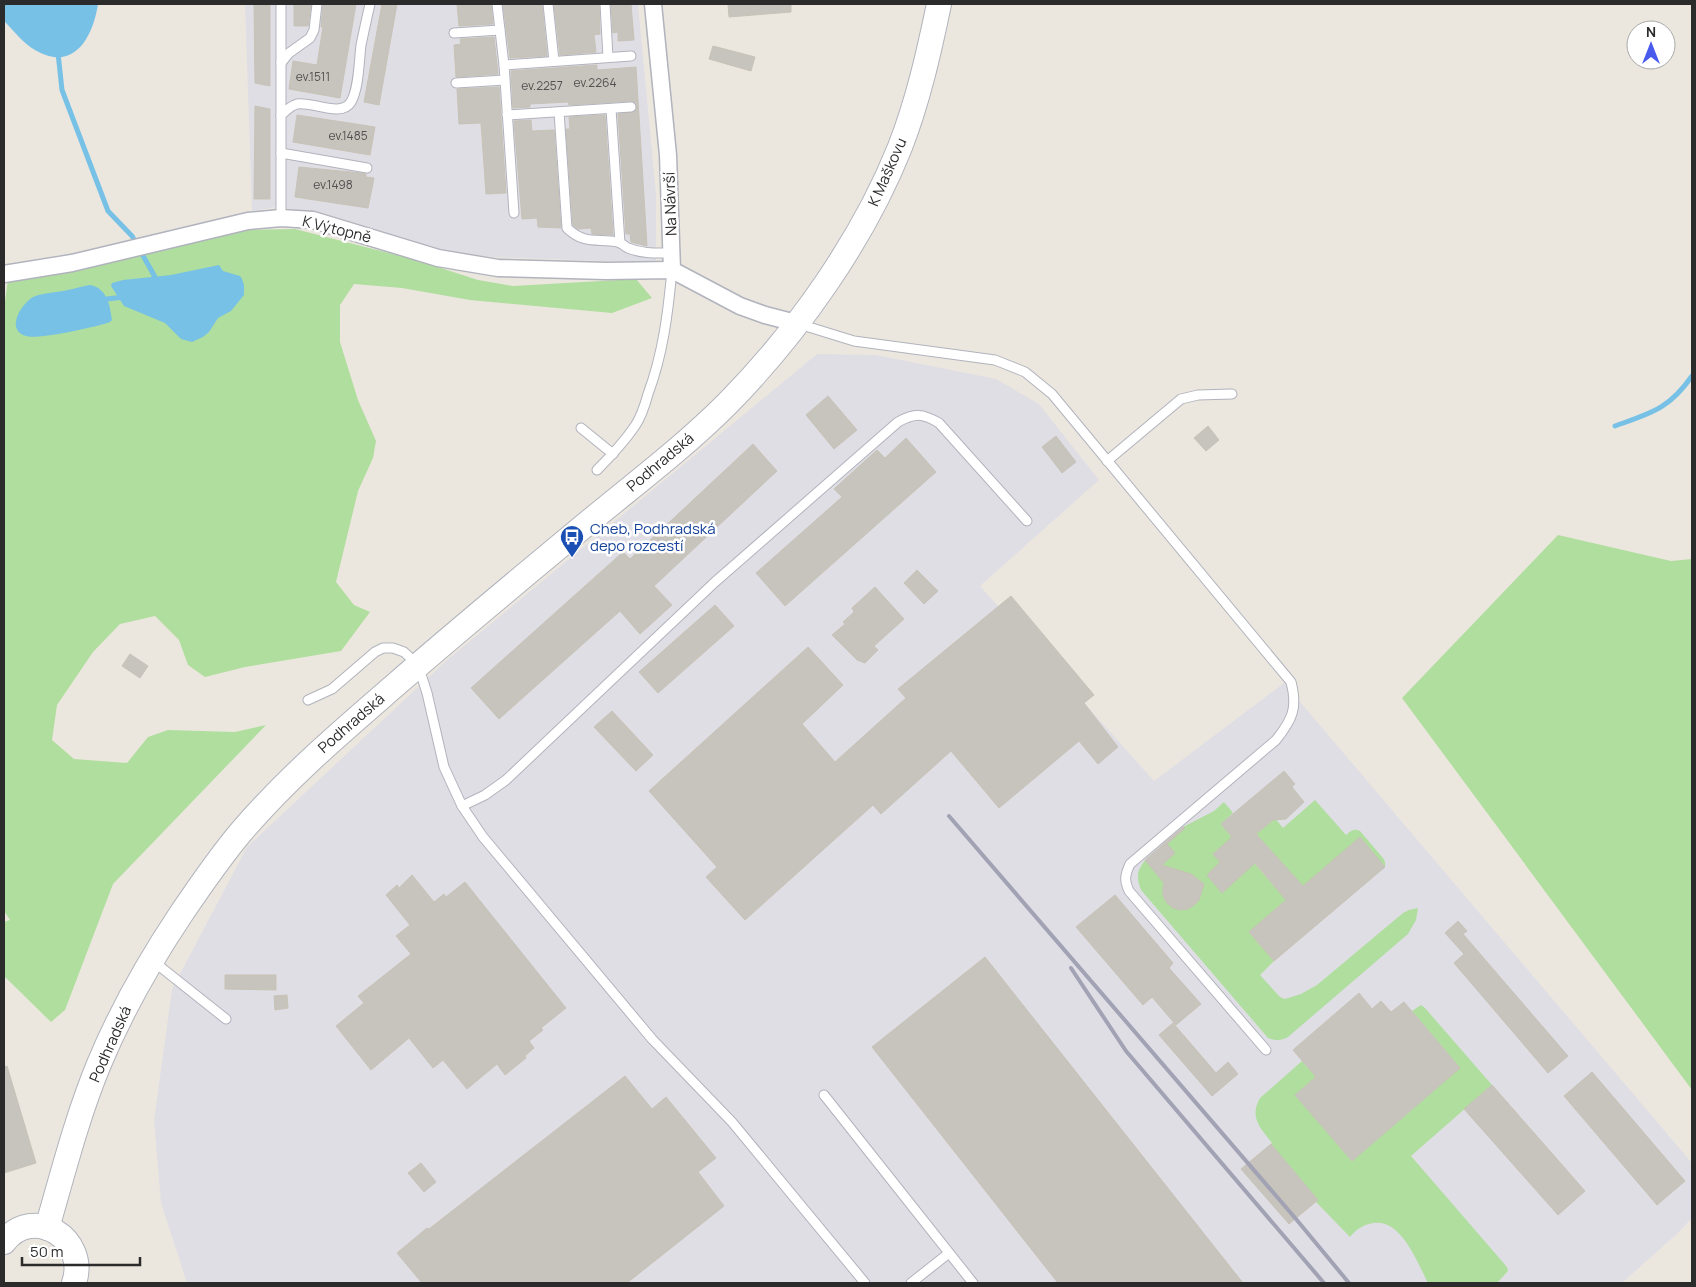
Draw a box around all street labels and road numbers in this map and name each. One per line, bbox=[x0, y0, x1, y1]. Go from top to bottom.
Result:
street label: K Maškovu bbox=[863, 134, 911, 210]
street label: Na Návrší bbox=[658, 171, 682, 236]
street label: K Výtopně bbox=[300, 210, 374, 248]
street label: Podhradská bbox=[622, 428, 698, 496]
street label: Podhradská bbox=[313, 688, 389, 758]
street label: Podhradská bbox=[84, 1002, 136, 1086]

